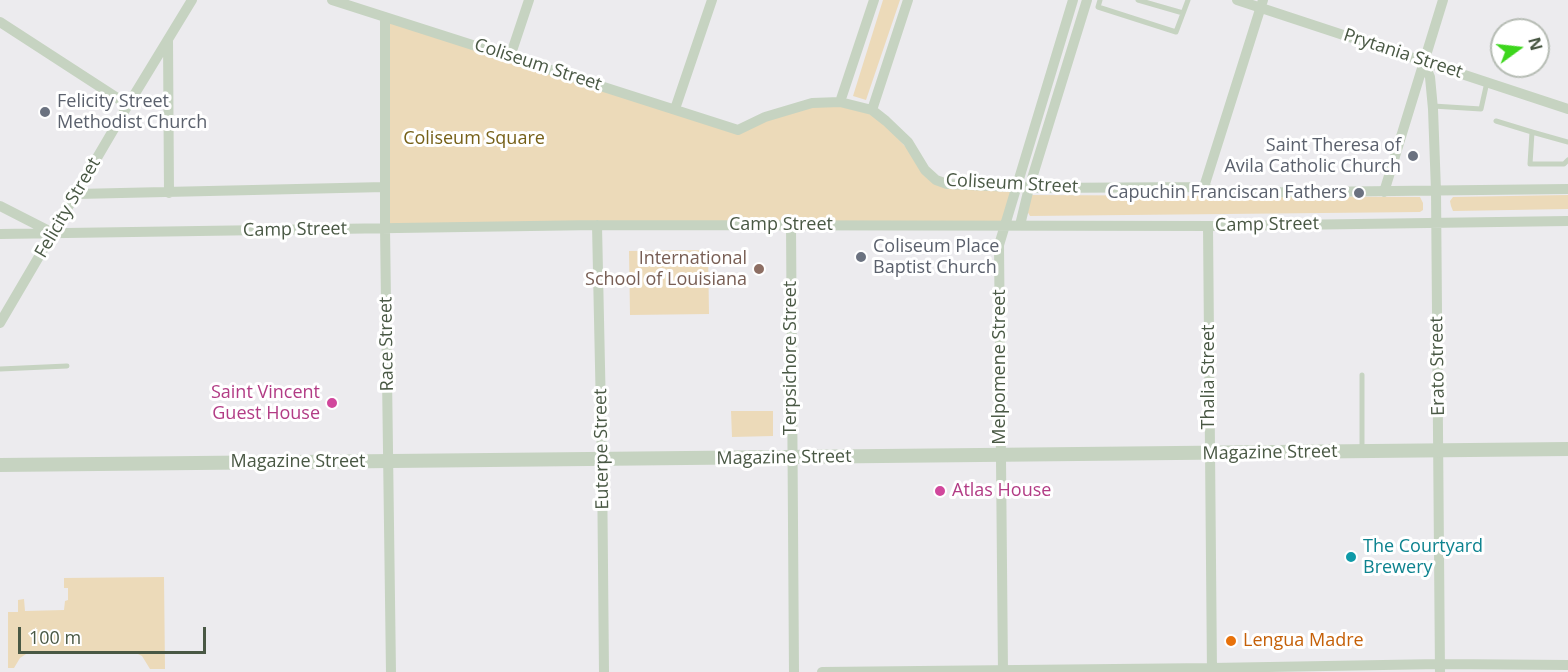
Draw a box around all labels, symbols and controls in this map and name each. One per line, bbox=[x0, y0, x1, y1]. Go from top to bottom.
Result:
north arrow bbox=[1490, 18, 1550, 78]
street label: Prytania Street bbox=[1341, 25, 1465, 83]
street label: Coliseum Street bbox=[472, 34, 604, 96]
text: N bbox=[1523, 35, 1548, 53]
place label: Felicity Street Methodist Church bbox=[57, 91, 207, 134]
marker: Felicity Street Methodist Church bbox=[38, 105, 52, 119]
park label: Coliseum Square bbox=[403, 128, 545, 150]
place label: Saint Theresa of Avila Catholic Church bbox=[1224, 135, 1401, 178]
marker: Saint Theresa of Avila Catholic Church bbox=[1406, 149, 1420, 163]
street label: Felicity Street bbox=[31, 154, 105, 262]
street label: Coliseum Street bbox=[945, 170, 1079, 198]
place label: Capuchin Franciscan Fathers bbox=[1107, 182, 1347, 204]
marker: Capuchin Franciscan Fathers bbox=[1352, 186, 1366, 200]
street label: Camp Street bbox=[1215, 213, 1319, 237]
street label: Camp Street bbox=[729, 214, 833, 236]
street label: Camp Street bbox=[243, 218, 347, 242]
place label: Coliseum Place Baptist Church bbox=[873, 236, 999, 278]
place label: International School of Louisiana bbox=[585, 248, 747, 290]
marker: Coliseum Place Baptist Church bbox=[854, 250, 868, 264]
marker: International School of Louisiana bbox=[752, 262, 766, 276]
street label: Terpsichore Street bbox=[780, 281, 802, 435]
street label: Melpomene Street bbox=[989, 289, 1011, 445]
street label: Race Street bbox=[375, 296, 399, 392]
street label: Erato Street bbox=[1426, 316, 1450, 416]
street label: Thalia Street bbox=[1198, 325, 1220, 429]
place label: Saint Vincent Guest House bbox=[211, 382, 320, 424]
street label: Euterpe Street bbox=[590, 388, 614, 510]
marker: Saint Vincent Guest House bbox=[325, 396, 339, 410]
street label: Magazine Street bbox=[1202, 441, 1338, 465]
street label: Magazine Street bbox=[716, 446, 852, 470]
street label: Magazine Street bbox=[230, 451, 366, 473]
place label: Atlas House bbox=[952, 480, 1051, 502]
marker: Atlas House bbox=[933, 484, 947, 498]
place label: The Courtyard Brewery bbox=[1363, 536, 1483, 578]
marker: The Courtyard Brewery bbox=[1344, 550, 1358, 564]
scale bar bbox=[21, 615, 208, 653]
text: 100 m bbox=[29, 625, 81, 649]
place label: Lengua Madre bbox=[1243, 630, 1364, 652]
marker: Lengua Madre bbox=[1224, 634, 1238, 648]

